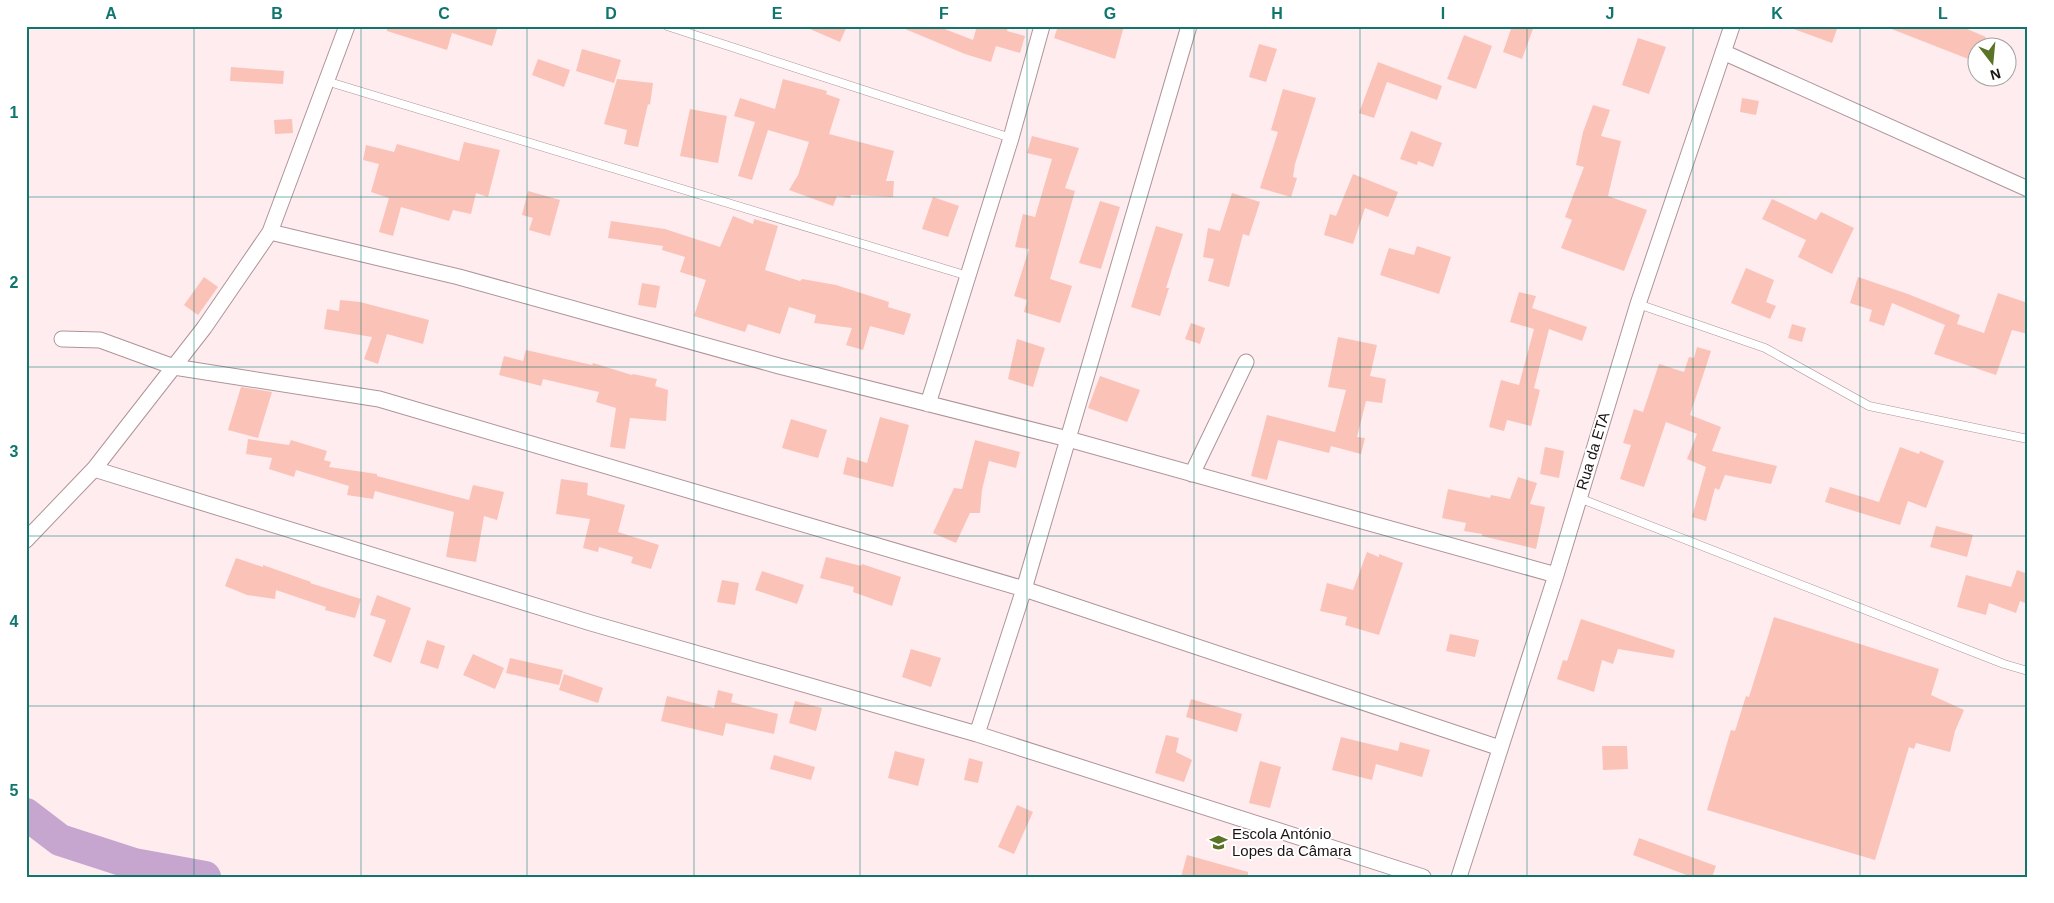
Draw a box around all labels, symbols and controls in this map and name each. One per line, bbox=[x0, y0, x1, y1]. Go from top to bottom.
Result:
text: A bbox=[105, 5, 117, 22]
text: B bbox=[271, 5, 283, 22]
text: C bbox=[438, 5, 450, 22]
text: D bbox=[605, 5, 617, 22]
text: E bbox=[772, 5, 783, 22]
text: F bbox=[939, 5, 949, 22]
text: G bbox=[1104, 5, 1116, 22]
text: H bbox=[1271, 5, 1283, 22]
text: I bbox=[1441, 5, 1445, 22]
text: J bbox=[1606, 5, 1614, 22]
text: K bbox=[1771, 5, 1783, 22]
text: L bbox=[1938, 5, 1948, 22]
north arrow bbox=[1966, 38, 2016, 88]
text: N bbox=[1989, 65, 2003, 84]
text: 1 bbox=[10, 104, 19, 121]
text: 2 bbox=[10, 274, 19, 291]
street label: Rua da ETA bbox=[1573, 410, 1612, 492]
text: 3 bbox=[10, 443, 19, 460]
text: 4 bbox=[10, 613, 19, 630]
text: 5 bbox=[10, 782, 19, 799]
place label: Escola António Lopes da Câmara bbox=[1232, 825, 1352, 859]
school or university icon: Escola António Lopes da Câmara bbox=[1208, 833, 1228, 853]

